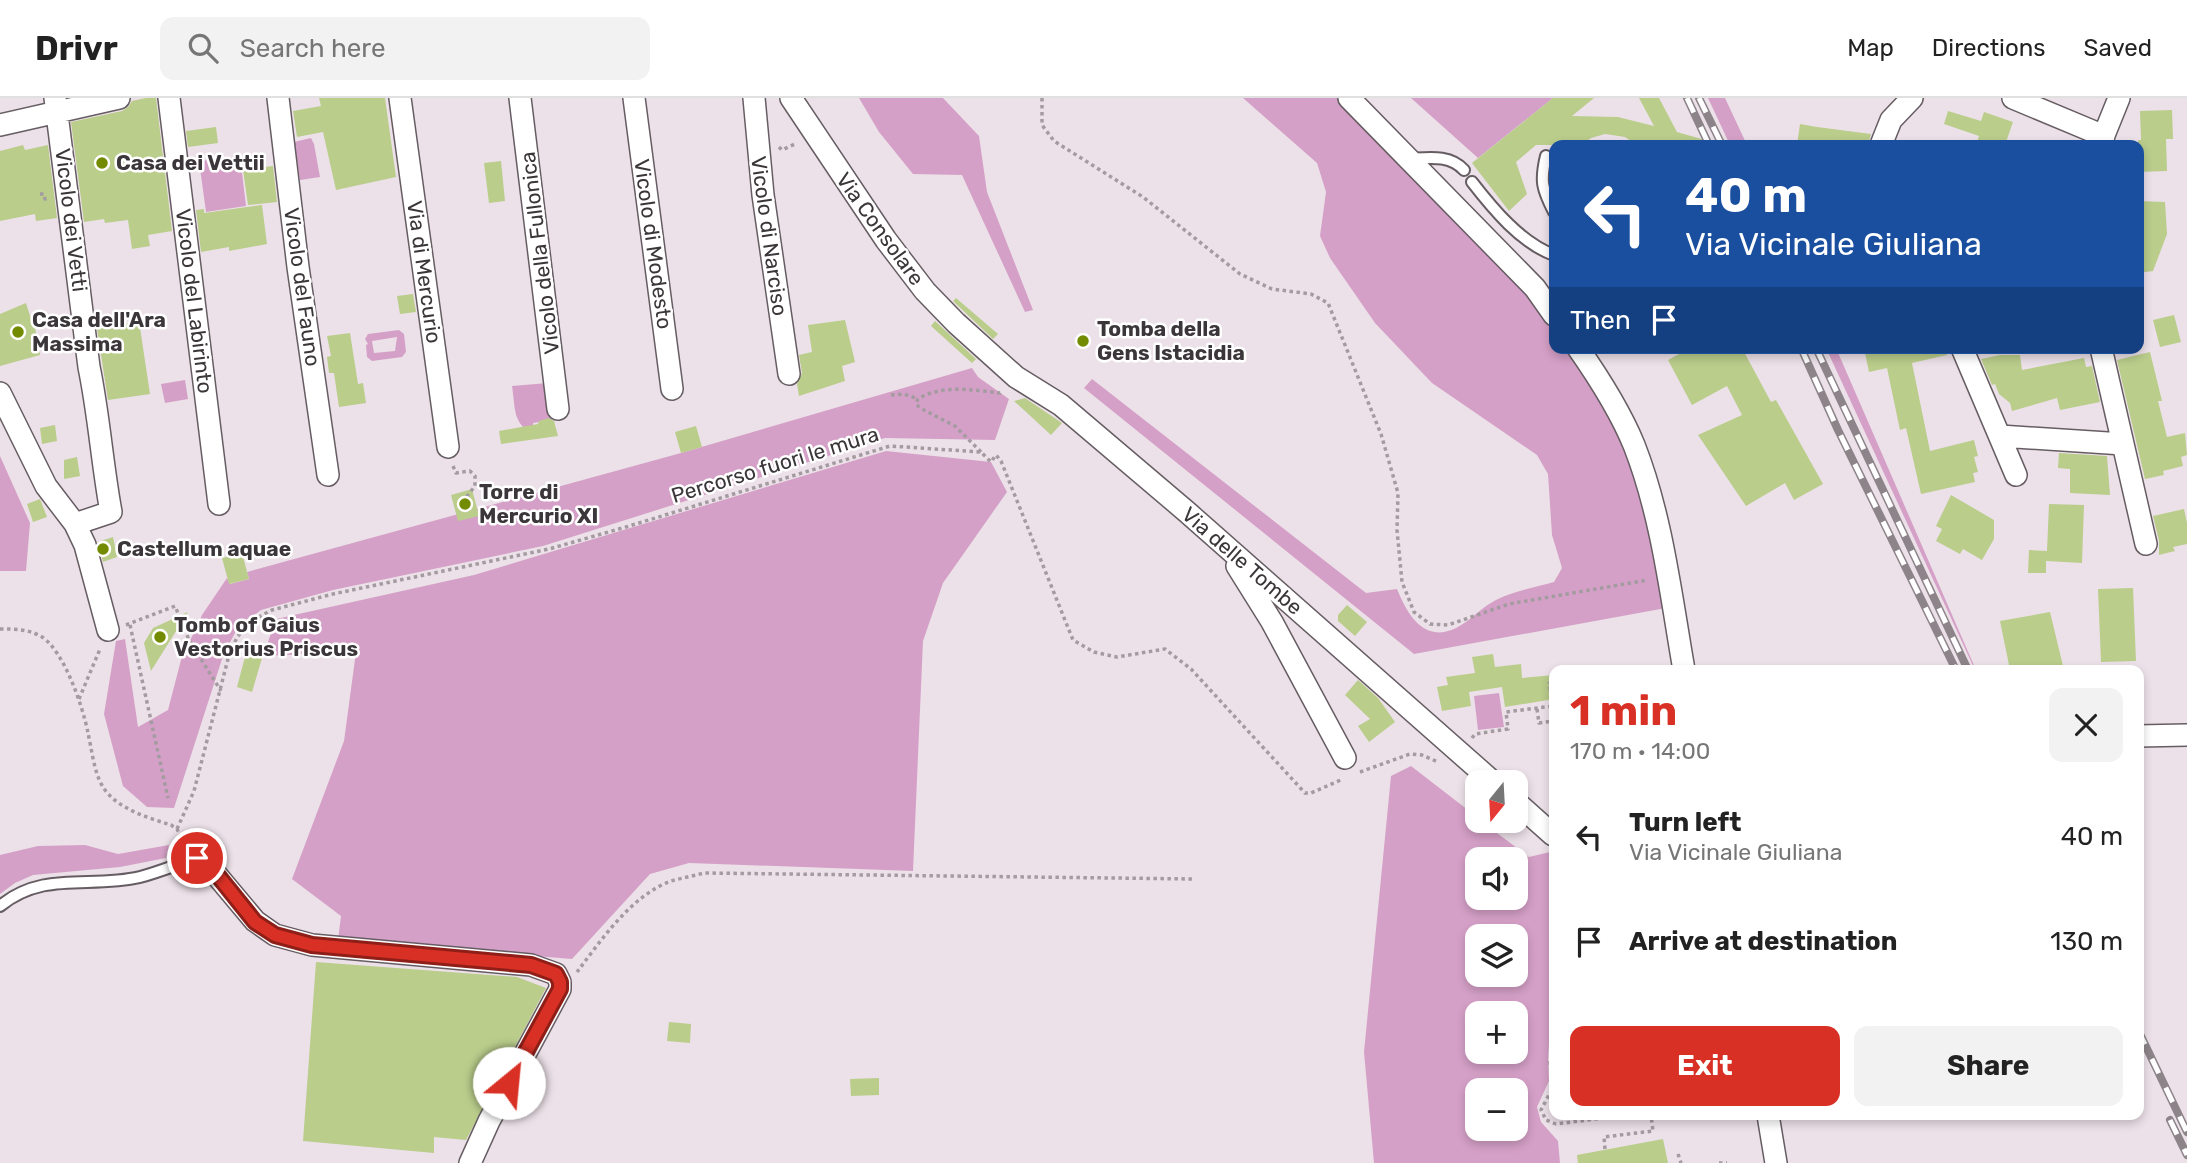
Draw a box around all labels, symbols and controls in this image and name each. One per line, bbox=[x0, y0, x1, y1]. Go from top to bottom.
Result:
search box bbox=[160, 17, 650, 80]
text: Drivr bbox=[35, 29, 118, 68]
icon: search bbox=[184, 29, 222, 67]
text: Search here bbox=[240, 33, 386, 64]
text: Map bbox=[1847, 34, 1894, 62]
text: Directions bbox=[1932, 34, 2045, 62]
text: Saved bbox=[2083, 34, 2152, 62]
street label: Vicolo dei Vetti bbox=[50, 147, 93, 293]
place label: Casa dei Vettii bbox=[116, 150, 265, 175]
street label: Vicolo della Fullonica bbox=[515, 150, 564, 356]
marker: Casa dei Vettii bbox=[94, 155, 110, 171]
street label: Vicolo di Narciso bbox=[746, 155, 793, 317]
street label: Vicolo di Modesto bbox=[629, 157, 678, 331]
text: 40 m bbox=[1685, 166, 1807, 224]
street label: Via Consolare bbox=[831, 167, 930, 290]
icon: left bbox=[1570, 168, 1661, 259]
street label: Via di Mercurio bbox=[402, 199, 447, 345]
street label: Vicolo del Fauno bbox=[279, 206, 326, 368]
street label: Vicolo del Labirinto bbox=[171, 207, 218, 395]
text: Via Vicinale Giuliana bbox=[1685, 225, 1982, 263]
icon: arrive bbox=[1645, 301, 1683, 339]
text: Then bbox=[1570, 305, 1631, 336]
place label: Casa dell'Ara Massima bbox=[32, 307, 166, 356]
place label: Tomba della Gens Istacidia bbox=[1097, 316, 1245, 365]
marker: Casa dell'Ara Massima bbox=[10, 324, 26, 340]
marker: Tomba della Gens Istacidia bbox=[1075, 333, 1091, 349]
street label: Percorso fuori le mura bbox=[668, 421, 882, 508]
place label: Torre di Mercurio XI bbox=[479, 479, 598, 528]
marker: Torre di Mercurio XI bbox=[457, 496, 473, 512]
street label: Via delle Tombe bbox=[1177, 501, 1308, 620]
place label: Castellum aquae bbox=[117, 536, 291, 561]
marker: Castellum aquae bbox=[95, 541, 111, 557]
place label: Tomb of Gaius Vestorius Priscus bbox=[174, 612, 358, 661]
marker: Tomb of Gaius Vestorius Priscus bbox=[152, 629, 168, 645]
text: 1 min bbox=[1570, 686, 1677, 736]
button: close bbox=[2049, 688, 2123, 762]
text: 170 m · 14:00 bbox=[1570, 737, 1710, 765]
north arrow bbox=[1465, 770, 1528, 833]
map controls bbox=[1465, 770, 1528, 1141]
text: Turn left bbox=[1629, 807, 1741, 838]
icon: left bbox=[1570, 818, 1608, 856]
text: 40 m bbox=[2061, 821, 2123, 852]
pin bbox=[167, 828, 227, 888]
text: Via Vicinale Giuliana bbox=[1629, 838, 1842, 866]
icon: arrive bbox=[178, 839, 216, 877]
button: sound bbox=[1465, 847, 1528, 910]
icon: arrive bbox=[1570, 923, 1608, 961]
button: layers bbox=[1465, 924, 1528, 987]
text: Arrive at destination bbox=[1629, 926, 1897, 957]
text: 130 m bbox=[2050, 926, 2123, 957]
button: + bbox=[1465, 1001, 1528, 1064]
button: Exit bbox=[1570, 1026, 1840, 1106]
button: Share bbox=[1854, 1026, 2123, 1106]
position arrow bbox=[472, 1046, 546, 1120]
button: − bbox=[1465, 1078, 1528, 1141]

